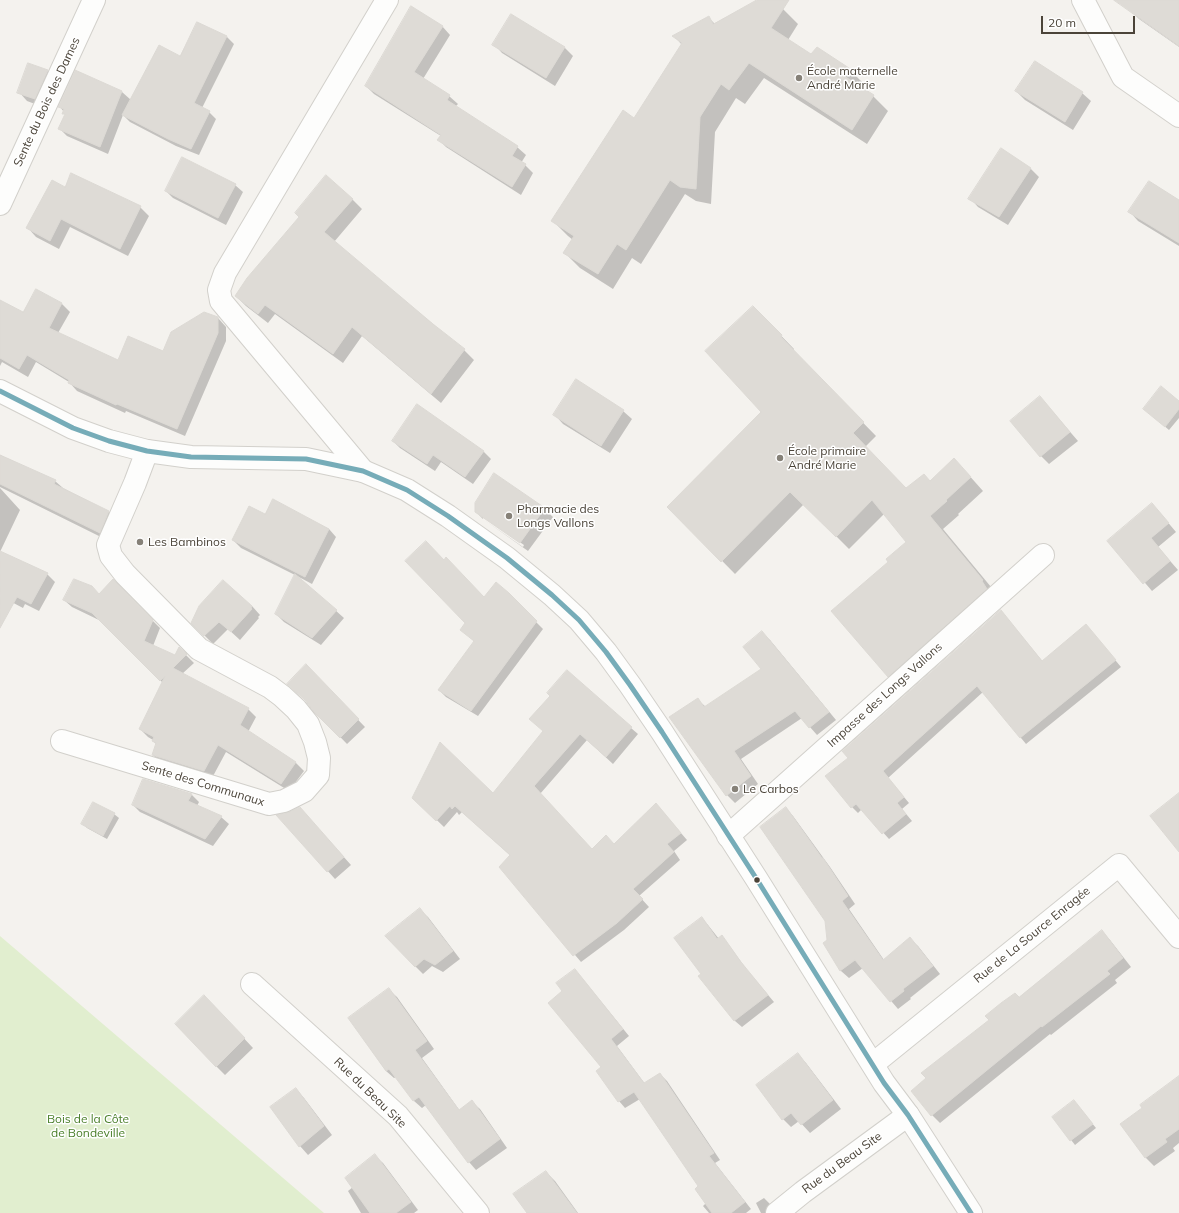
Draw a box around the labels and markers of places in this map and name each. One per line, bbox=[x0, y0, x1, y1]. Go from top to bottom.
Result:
place label: École maternelle André Marie bbox=[807, 64, 898, 92]
marker: École maternelle André Marie bbox=[794, 73, 804, 83]
place label: École primaire André Marie bbox=[788, 444, 866, 472]
marker: École primaire André Marie bbox=[775, 453, 785, 463]
place label: Pharmacie des Longs Vallons bbox=[517, 502, 599, 530]
marker: Pharmacie des Longs Vallons bbox=[504, 511, 514, 521]
place label: Les Bambinos bbox=[148, 535, 226, 549]
marker: Les Bambinos bbox=[135, 537, 145, 547]
place label: Le Carbos bbox=[743, 782, 799, 796]
marker: Le Carbos bbox=[730, 784, 740, 794]
unlabelled marker bbox=[752, 875, 762, 885]

